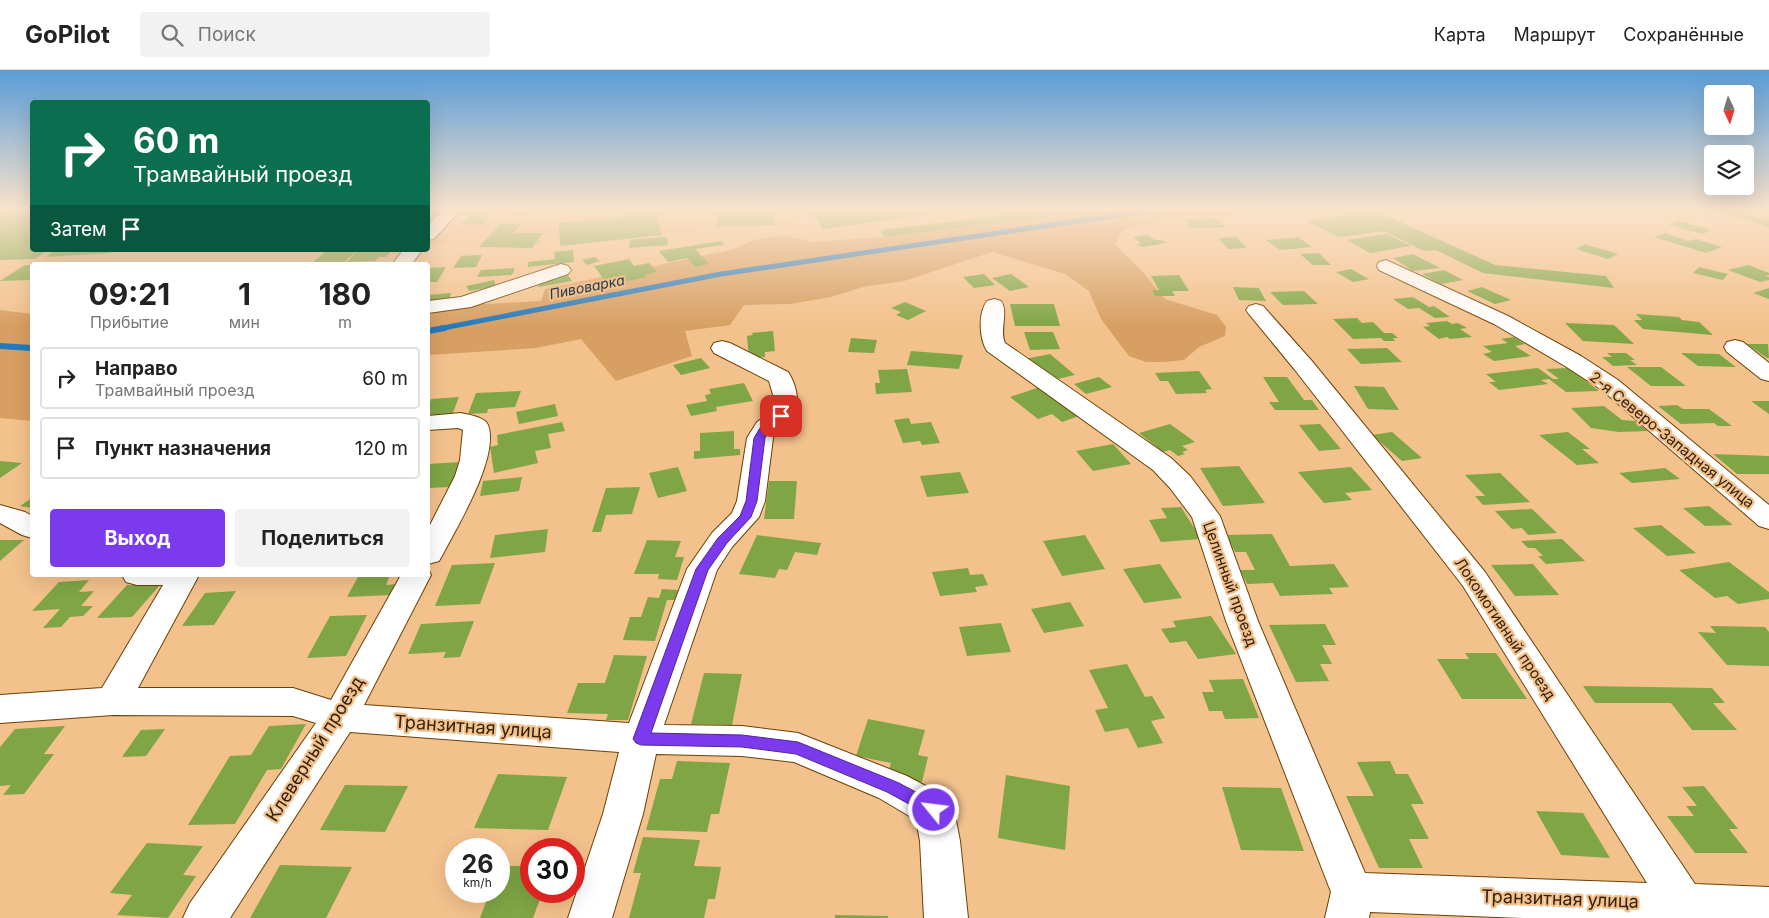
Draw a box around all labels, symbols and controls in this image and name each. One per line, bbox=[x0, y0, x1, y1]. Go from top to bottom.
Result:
search box bbox=[140, 12, 490, 57]
text: GoPilot bbox=[25, 20, 110, 49]
icon: search bbox=[158, 21, 186, 49]
text: Поиск bbox=[198, 23, 256, 46]
text: Карта bbox=[1434, 24, 1486, 45]
text: Маршрут bbox=[1514, 24, 1595, 45]
text: Сохранённые bbox=[1623, 24, 1744, 45]
north arrow bbox=[1704, 85, 1754, 135]
map controls bbox=[1704, 85, 1754, 195]
text: 60 m bbox=[133, 119, 220, 161]
icon: right bbox=[50, 120, 115, 185]
button: layers bbox=[1704, 145, 1754, 195]
text: Трамвайный проезд bbox=[133, 161, 352, 187]
icon: arrive bbox=[117, 215, 145, 243]
text: Затем bbox=[50, 218, 107, 241]
water label: Пивоварка bbox=[548, 271, 626, 302]
text: 09:21 bbox=[89, 276, 170, 312]
text: 1 bbox=[238, 276, 251, 312]
text: 180 bbox=[319, 276, 371, 312]
text: Прибытие bbox=[90, 312, 169, 332]
text: мин bbox=[229, 312, 260, 332]
text: m bbox=[338, 312, 352, 332]
text: Направо bbox=[95, 357, 178, 380]
icon: right bbox=[52, 364, 80, 392]
text: 60 m bbox=[362, 367, 408, 390]
street label: 2-я Северо-Западная улица bbox=[1586, 367, 1759, 512]
text: Трамвайный проезд bbox=[95, 380, 254, 400]
pin bbox=[760, 395, 802, 437]
icon: arrive bbox=[767, 402, 795, 430]
icon: arrive bbox=[52, 434, 80, 462]
text: Пункт назначения bbox=[95, 437, 271, 460]
text: 120 m bbox=[355, 437, 408, 460]
button: Выход bbox=[50, 509, 225, 567]
button: Поделиться bbox=[235, 509, 410, 567]
street label: Целинный проезд bbox=[1199, 519, 1262, 649]
street label: Локомотивный проезд bbox=[1451, 554, 1560, 704]
street label: Клеверный проезд bbox=[261, 672, 368, 825]
street label: Транзитная улица bbox=[394, 711, 552, 742]
position arrow bbox=[907, 783, 959, 835]
speed limit sign: 30 bbox=[520, 838, 585, 903]
text: 26 bbox=[462, 849, 493, 879]
text: km/h bbox=[463, 875, 492, 890]
street label: Транзитная улица bbox=[1481, 885, 1639, 912]

